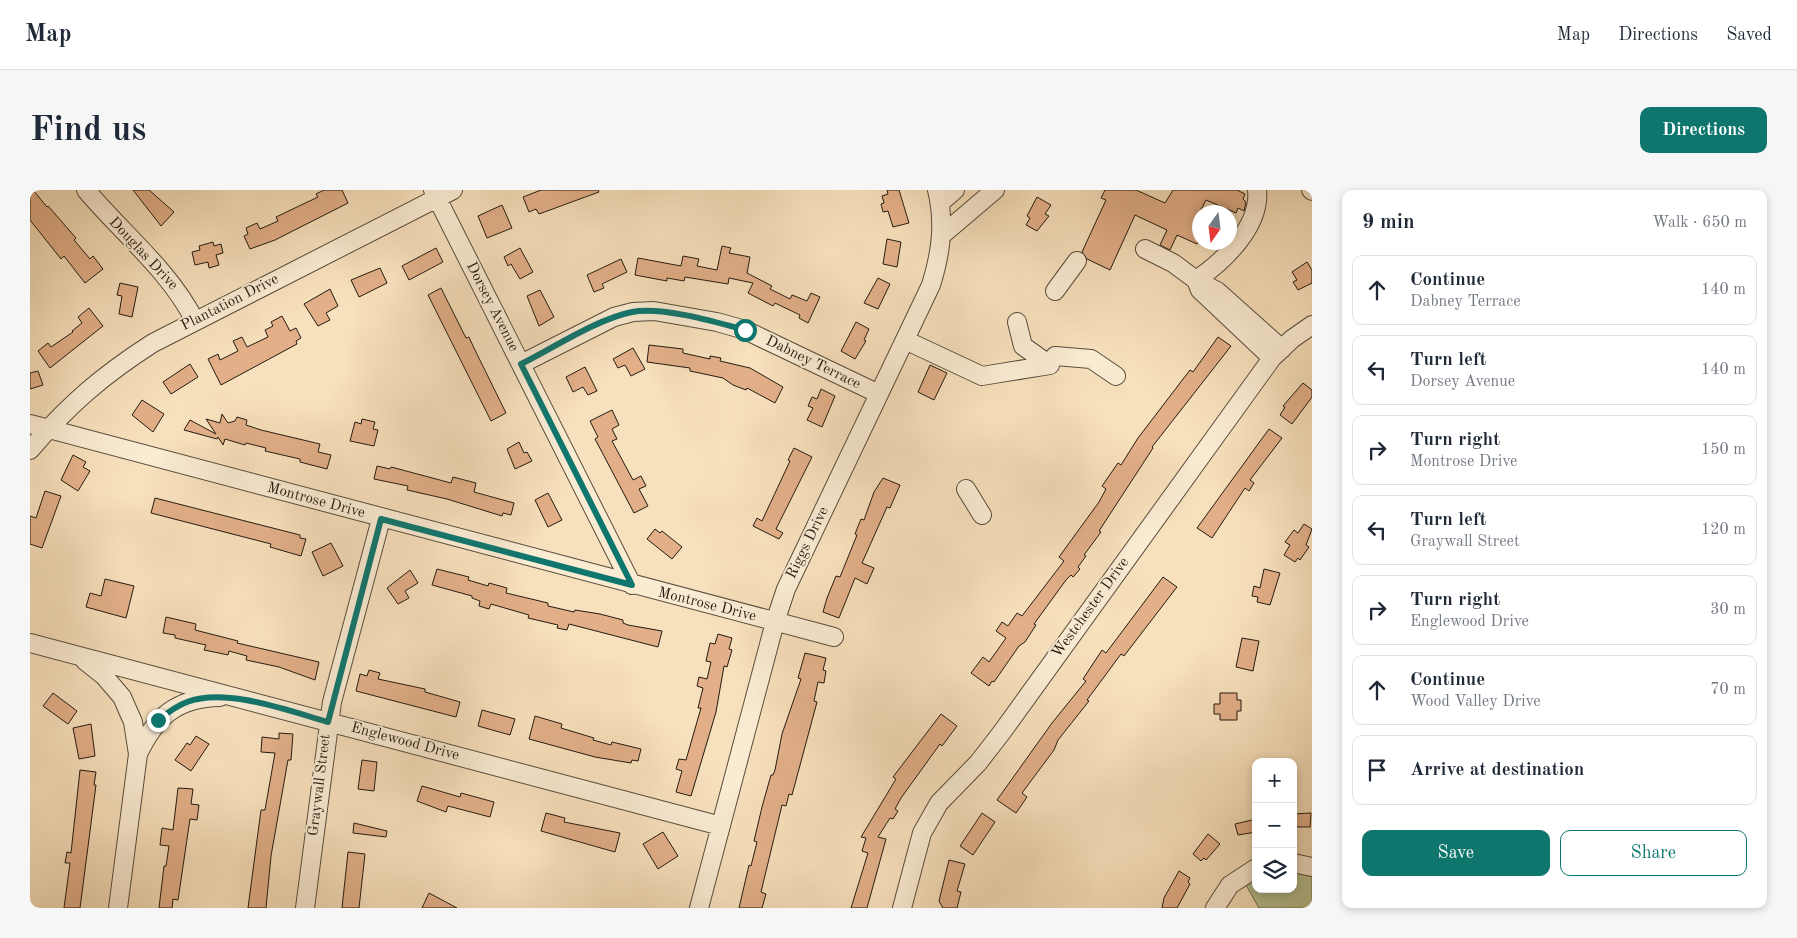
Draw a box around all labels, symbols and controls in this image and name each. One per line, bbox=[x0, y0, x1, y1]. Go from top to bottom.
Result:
text: Map bbox=[25, 23, 72, 47]
text: Map bbox=[1557, 26, 1590, 44]
text: Directions bbox=[1618, 26, 1698, 44]
text: Saved bbox=[1726, 26, 1772, 44]
button: Directions bbox=[1640, 107, 1767, 153]
text: Find us bbox=[30, 113, 146, 148]
north arrow bbox=[1192, 205, 1237, 250]
text: 9 min bbox=[1362, 212, 1415, 233]
street label: Douglas Drive bbox=[106, 215, 180, 293]
text: Walk · 650 m bbox=[1652, 215, 1747, 231]
street label: Dorsey Avenue bbox=[463, 260, 521, 354]
text: Continue bbox=[1410, 271, 1485, 290]
street label: Plantation Drive bbox=[179, 272, 281, 334]
icon: ahead bbox=[1363, 276, 1391, 304]
text: 140 m bbox=[1701, 282, 1746, 298]
text: Dabney Terrace bbox=[1410, 294, 1521, 310]
route start bbox=[734, 319, 757, 342]
street label: Dabney Terrace bbox=[763, 334, 863, 393]
text: Turn left bbox=[1410, 351, 1487, 370]
icon: left bbox=[1363, 356, 1391, 384]
text: 140 m bbox=[1701, 362, 1746, 378]
text: Dorsey Avenue bbox=[1410, 374, 1515, 390]
text: Turn right bbox=[1410, 431, 1500, 450]
icon: right bbox=[1363, 436, 1391, 464]
text: 150 m bbox=[1701, 442, 1746, 458]
text: Montrose Drive bbox=[1410, 454, 1517, 470]
street label: Montrose Drive bbox=[265, 481, 367, 521]
street label: Riggs Drive bbox=[784, 505, 832, 581]
text: Turn left bbox=[1410, 511, 1487, 530]
icon: left bbox=[1363, 516, 1391, 544]
text: 120 m bbox=[1701, 522, 1746, 538]
text: Graywall Street bbox=[1410, 534, 1520, 550]
street label: Westchester Drive bbox=[1050, 555, 1132, 661]
street label: Montrose Drive bbox=[656, 586, 758, 624]
text: Turn right bbox=[1410, 591, 1500, 610]
icon: right bbox=[1363, 596, 1391, 624]
text: 30 m bbox=[1710, 602, 1746, 618]
text: Englewood Drive bbox=[1410, 614, 1529, 630]
text: Continue bbox=[1410, 671, 1485, 690]
icon: ahead bbox=[1363, 676, 1391, 704]
text: 70 m bbox=[1710, 682, 1746, 698]
text: Wood Valley Drive bbox=[1410, 694, 1541, 710]
route end bbox=[147, 709, 170, 732]
street label: Englewood Drive bbox=[349, 720, 461, 764]
street label: Graywall Street bbox=[306, 733, 334, 837]
icon: arrive bbox=[1363, 756, 1391, 784]
map controls bbox=[1252, 758, 1297, 893]
button: + bbox=[1252, 758, 1297, 803]
text: Arrive at destination bbox=[1410, 761, 1584, 780]
button: − bbox=[1252, 803, 1297, 848]
button: Save bbox=[1362, 830, 1550, 876]
button: Share bbox=[1560, 830, 1747, 876]
button: layers bbox=[1252, 848, 1297, 893]

